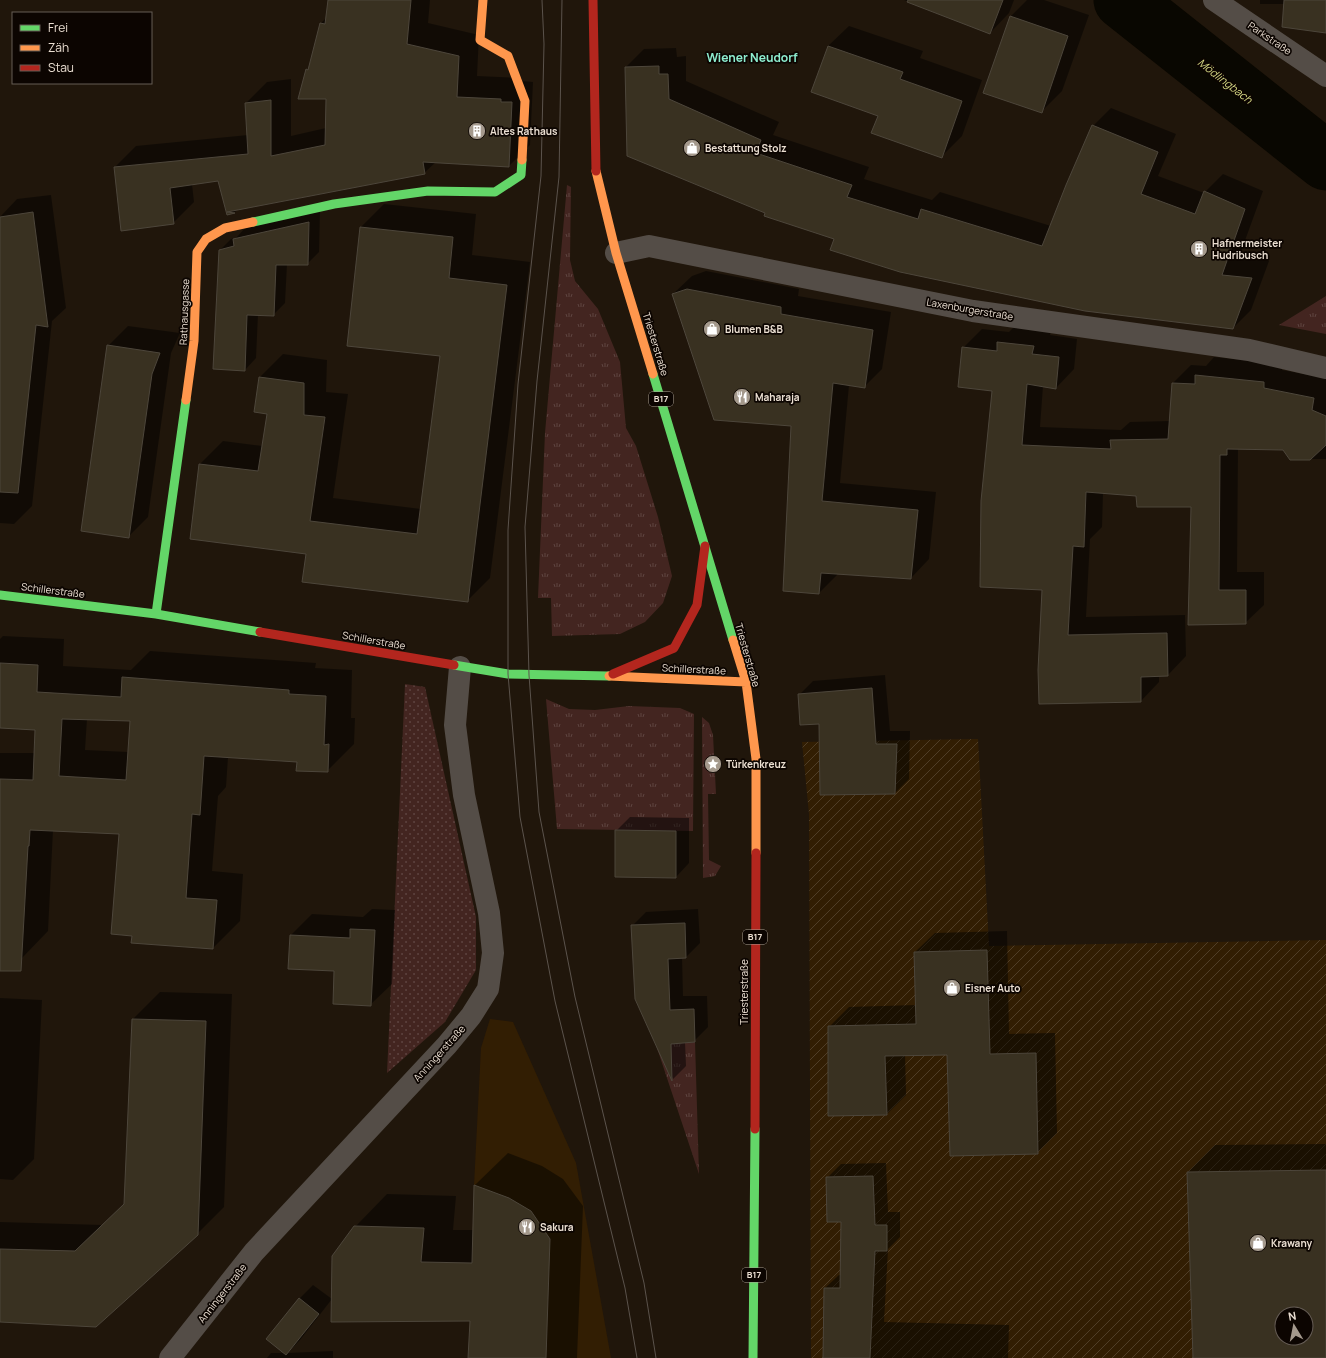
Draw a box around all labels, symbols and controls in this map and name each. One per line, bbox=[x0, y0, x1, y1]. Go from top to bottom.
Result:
legend bbox=[12, 12, 152, 84]
street label: Parkstraße bbox=[1245, 18, 1295, 58]
text: Frei bbox=[48, 19, 68, 36]
text: Zäh bbox=[48, 39, 69, 56]
district label: Wiener Neudorf bbox=[706, 49, 798, 66]
water label: Mödlingbach bbox=[1195, 54, 1256, 107]
text: Stau bbox=[48, 59, 74, 76]
building icon: Altes Rathaus bbox=[467, 121, 487, 141]
place label: Altes Rathaus bbox=[490, 124, 558, 138]
shop icon: Bestattung Stolz bbox=[682, 138, 702, 158]
place label: Bestattung Stolz bbox=[705, 141, 787, 155]
place label: Hafnermeister Hudribusch bbox=[1212, 236, 1282, 262]
building icon: Hafnermeister Hudribusch bbox=[1189, 239, 1209, 259]
street label: Rathausgasse bbox=[176, 278, 192, 345]
street label: Laxenburgerstraße bbox=[926, 294, 1015, 324]
street label: Triesterstraße bbox=[640, 311, 672, 378]
shop icon: Blumen B&B bbox=[702, 319, 722, 339]
place label: Blumen B&B bbox=[725, 322, 783, 336]
restaurant icon: Maharaja bbox=[732, 387, 752, 407]
place label: Maharaja bbox=[755, 390, 800, 404]
road number: B17 bbox=[649, 392, 673, 406]
street label: Schillerstraße bbox=[20, 579, 86, 601]
street label: Triesterstraße bbox=[732, 622, 764, 689]
street label: Schillerstraße bbox=[341, 628, 407, 652]
street label: Schillerstraße bbox=[662, 660, 726, 678]
place icon: Türkenkreuz bbox=[703, 754, 723, 774]
place label: Türkenkreuz bbox=[726, 757, 786, 771]
road number: B17 bbox=[743, 930, 767, 944]
street label: Triesterstraße bbox=[737, 959, 751, 1025]
shop icon: Eisner Auto bbox=[942, 978, 962, 998]
place label: Eisner Auto bbox=[965, 981, 1020, 995]
street label: Anningerstraße bbox=[410, 1022, 468, 1084]
restaurant icon: Sakura bbox=[517, 1217, 537, 1237]
place label: Sakura bbox=[540, 1220, 574, 1234]
shop icon: Krawany bbox=[1248, 1233, 1268, 1253]
place label: Krawany bbox=[1271, 1236, 1312, 1250]
street label: Anningerstraße bbox=[194, 1260, 250, 1326]
road number: B17 bbox=[742, 1268, 766, 1282]
north arrow bbox=[1274, 1306, 1314, 1346]
text: N bbox=[1287, 1308, 1297, 1324]

